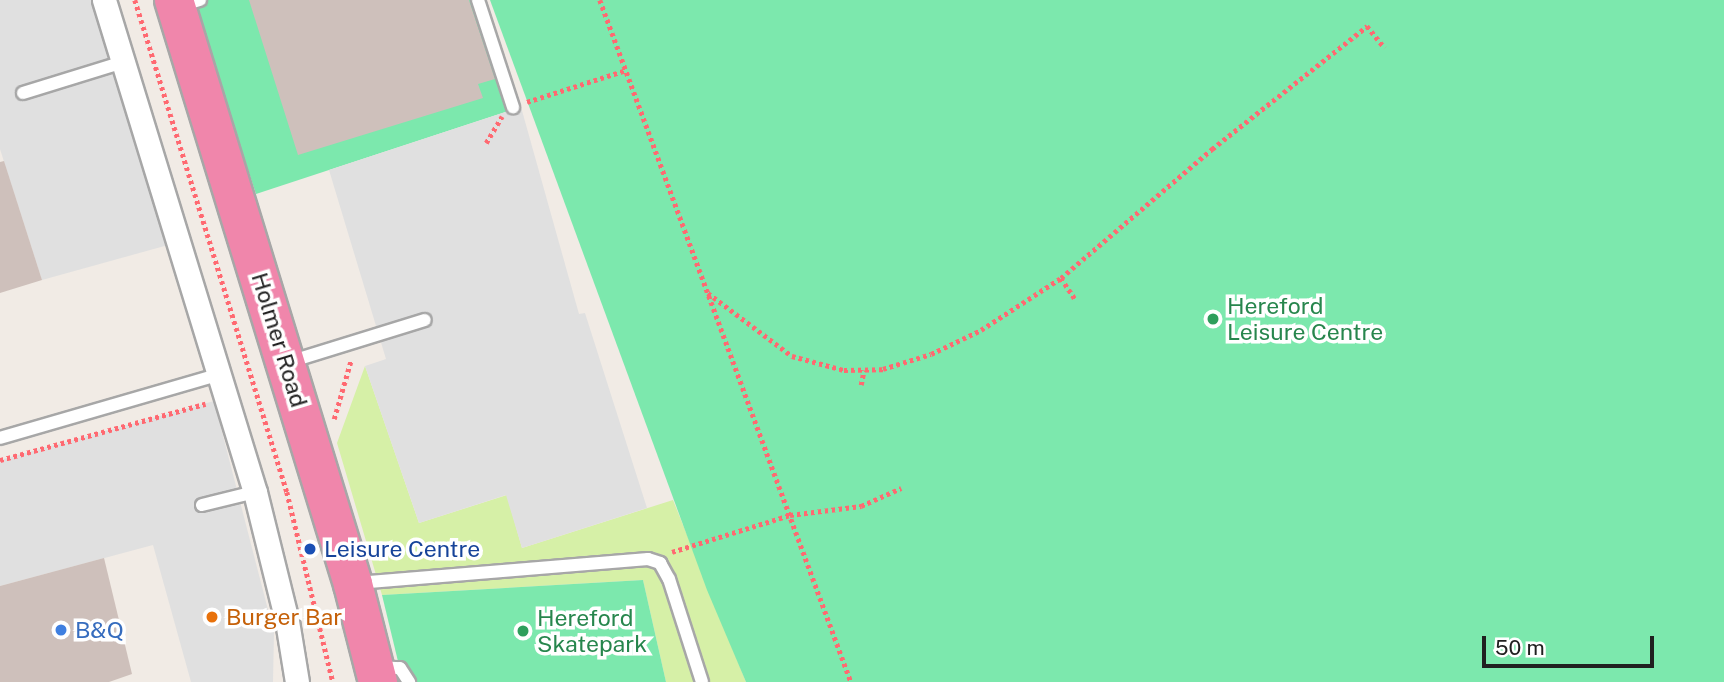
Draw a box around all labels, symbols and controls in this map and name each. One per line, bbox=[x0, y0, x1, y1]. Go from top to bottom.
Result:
street label: Holmer Road bbox=[245, 269, 313, 411]
place label: Hereford Leisure Centre bbox=[1227, 292, 1384, 346]
marker: Hereford Leisure Centre bbox=[1205, 311, 1221, 327]
place label: Leisure Centre bbox=[324, 535, 481, 563]
marker: Leisure Centre bbox=[302, 541, 318, 557]
place label: Burger Bar bbox=[226, 603, 342, 631]
place label: Hereford Skatepark bbox=[537, 604, 647, 658]
marker: Burger Bar bbox=[204, 609, 220, 625]
place label: B&Q bbox=[75, 616, 124, 644]
marker: B&Q bbox=[53, 622, 69, 638]
scale bar bbox=[1486, 622, 1658, 666]
marker: Hereford Skatepark bbox=[515, 623, 531, 639]
text: 50 m bbox=[1495, 635, 1545, 660]

